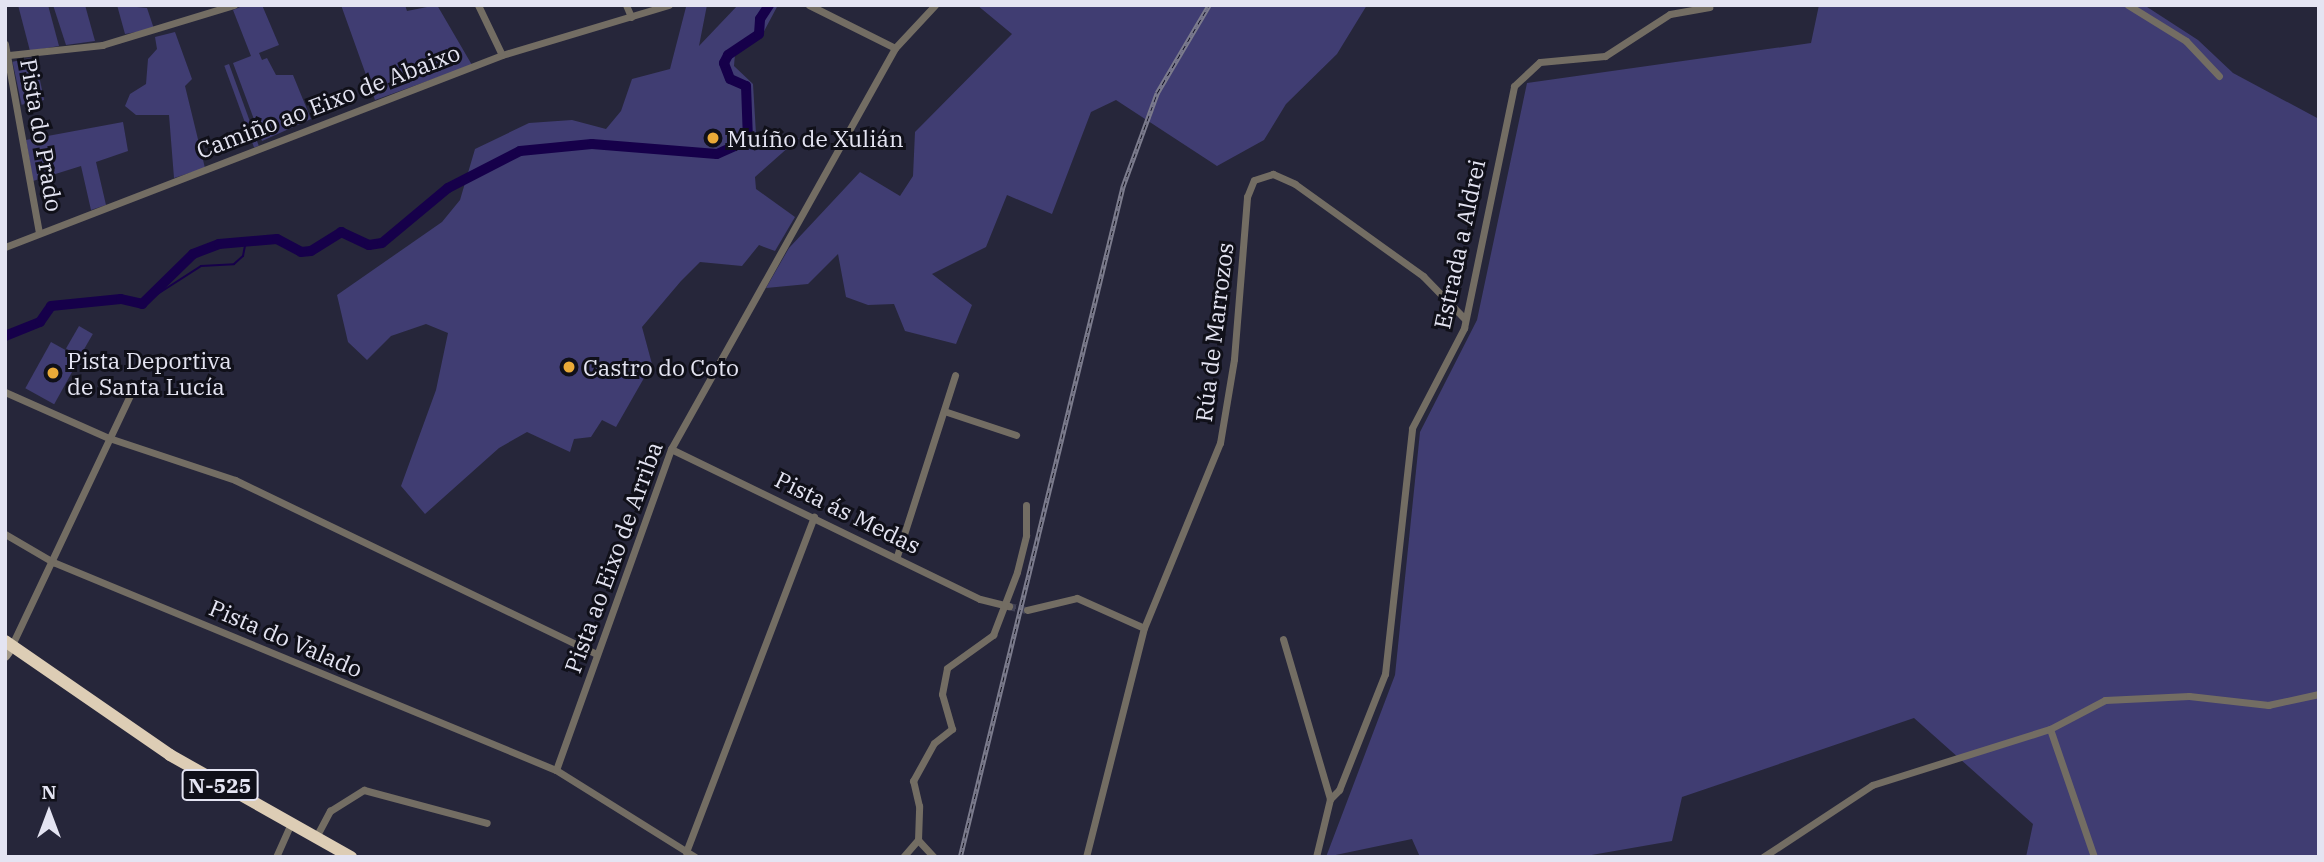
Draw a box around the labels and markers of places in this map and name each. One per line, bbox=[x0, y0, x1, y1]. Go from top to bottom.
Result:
place label: Muíño de Xulián bbox=[727, 124, 904, 152]
marker: Muíño de Xulián bbox=[705, 130, 721, 146]
place label: Pista Deportiva de Santa Lucía bbox=[67, 346, 232, 400]
place label: Castro do Coto bbox=[583, 353, 739, 381]
marker: Castro do Coto bbox=[561, 359, 577, 375]
marker: Pista Deportiva de Santa Lucía bbox=[45, 365, 61, 381]

